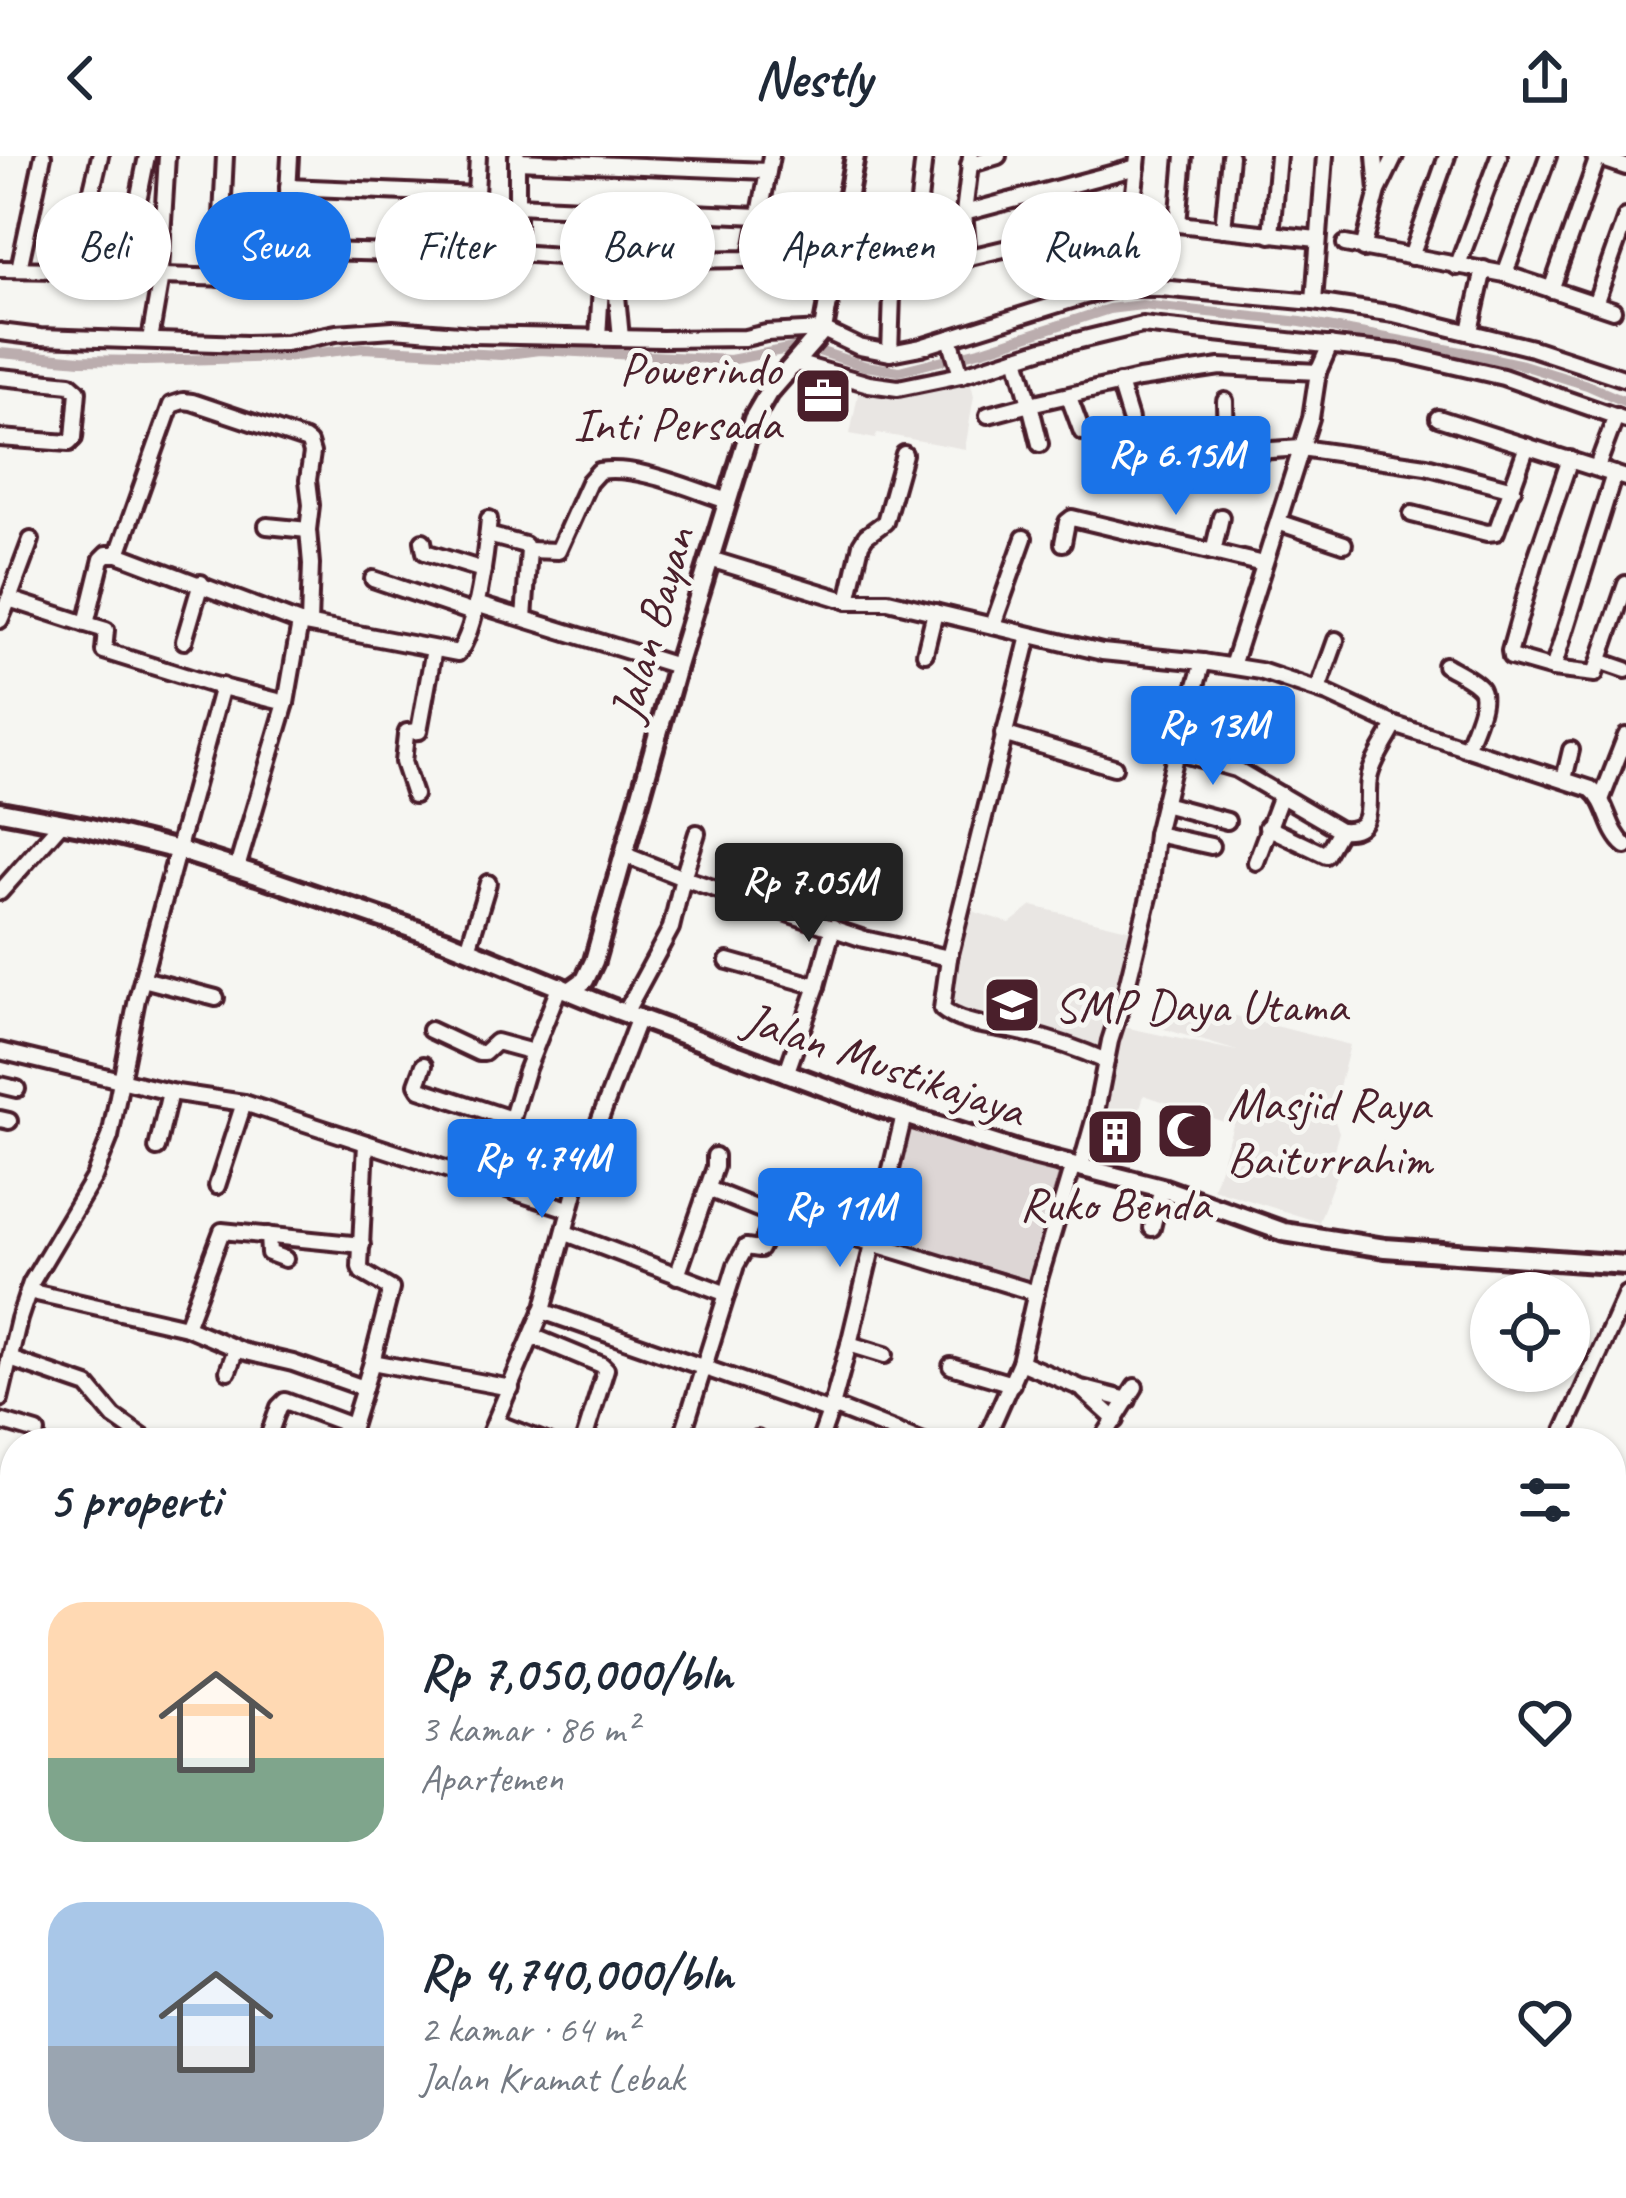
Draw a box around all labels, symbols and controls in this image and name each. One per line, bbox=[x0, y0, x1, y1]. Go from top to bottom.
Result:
text: Nestly bbox=[755, 44, 871, 112]
icon: back bbox=[48, 45, 114, 111]
icon: share bbox=[1512, 45, 1578, 111]
chip: Beli bbox=[36, 192, 171, 300]
chip: Sewa bbox=[195, 192, 351, 300]
chip: Filter bbox=[375, 192, 536, 300]
chip: Baru bbox=[560, 192, 715, 300]
chip: Apartemen bbox=[739, 192, 977, 300]
chip: Rumah bbox=[1001, 192, 1181, 300]
place label: Powerindo Inti Persada bbox=[573, 339, 784, 454]
office icon: Powerindo Inti Persada bbox=[792, 365, 854, 427]
pin: Rp 6.15M bbox=[1052, 416, 1300, 518]
text: Rp 6.15M bbox=[1108, 430, 1244, 479]
street label: Jalan Bayan bbox=[595, 519, 709, 730]
pin: Rp 13M bbox=[1115, 686, 1311, 788]
text: Rp 13M bbox=[1158, 700, 1268, 749]
pin: Rp 7.05M bbox=[685, 843, 933, 945]
text: Rp 7.05M bbox=[742, 857, 876, 906]
school or university icon: SMP Daya Utama bbox=[981, 974, 1043, 1036]
place label: SMP Daya Utama bbox=[1054, 976, 1350, 1036]
street label: Jalan Mustikajaya bbox=[735, 987, 1036, 1141]
place label: Masjid Raya Baiturrahim bbox=[1227, 1074, 1434, 1189]
mosque icon: Masjid Raya Baiturrahim bbox=[1154, 1100, 1216, 1162]
building icon: Ruko Benda bbox=[1084, 1106, 1146, 1168]
pin: Rp 4.74M bbox=[418, 1119, 666, 1221]
text: Rp 4.74M bbox=[475, 1133, 609, 1182]
pin: Rp 11M bbox=[742, 1168, 938, 1270]
place label: Ruko Benda bbox=[1020, 1174, 1213, 1234]
text: Rp 11M bbox=[785, 1182, 895, 1231]
map controls bbox=[1470, 1272, 1590, 1392]
button: locate bbox=[1470, 1272, 1590, 1392]
icon: filters bbox=[1512, 1467, 1578, 1533]
text: 5 properti bbox=[48, 1468, 220, 1532]
text: Rp 7,050,000/bln bbox=[420, 1641, 732, 1705]
icon: home bbox=[144, 1650, 288, 1794]
icon: heart bbox=[1512, 1689, 1578, 1755]
text: 3 kamar · 86 m² bbox=[420, 1705, 637, 1754]
text: Apartemen bbox=[420, 1754, 563, 1803]
text: Rp 4,740,000/bln bbox=[420, 1941, 733, 2005]
icon: home bbox=[144, 1950, 288, 2094]
icon: heart bbox=[1512, 1989, 1578, 2055]
text: 2 kamar · 64 m² bbox=[420, 2005, 637, 2054]
text: Jalan Kramat Lebak bbox=[420, 2054, 684, 2103]

